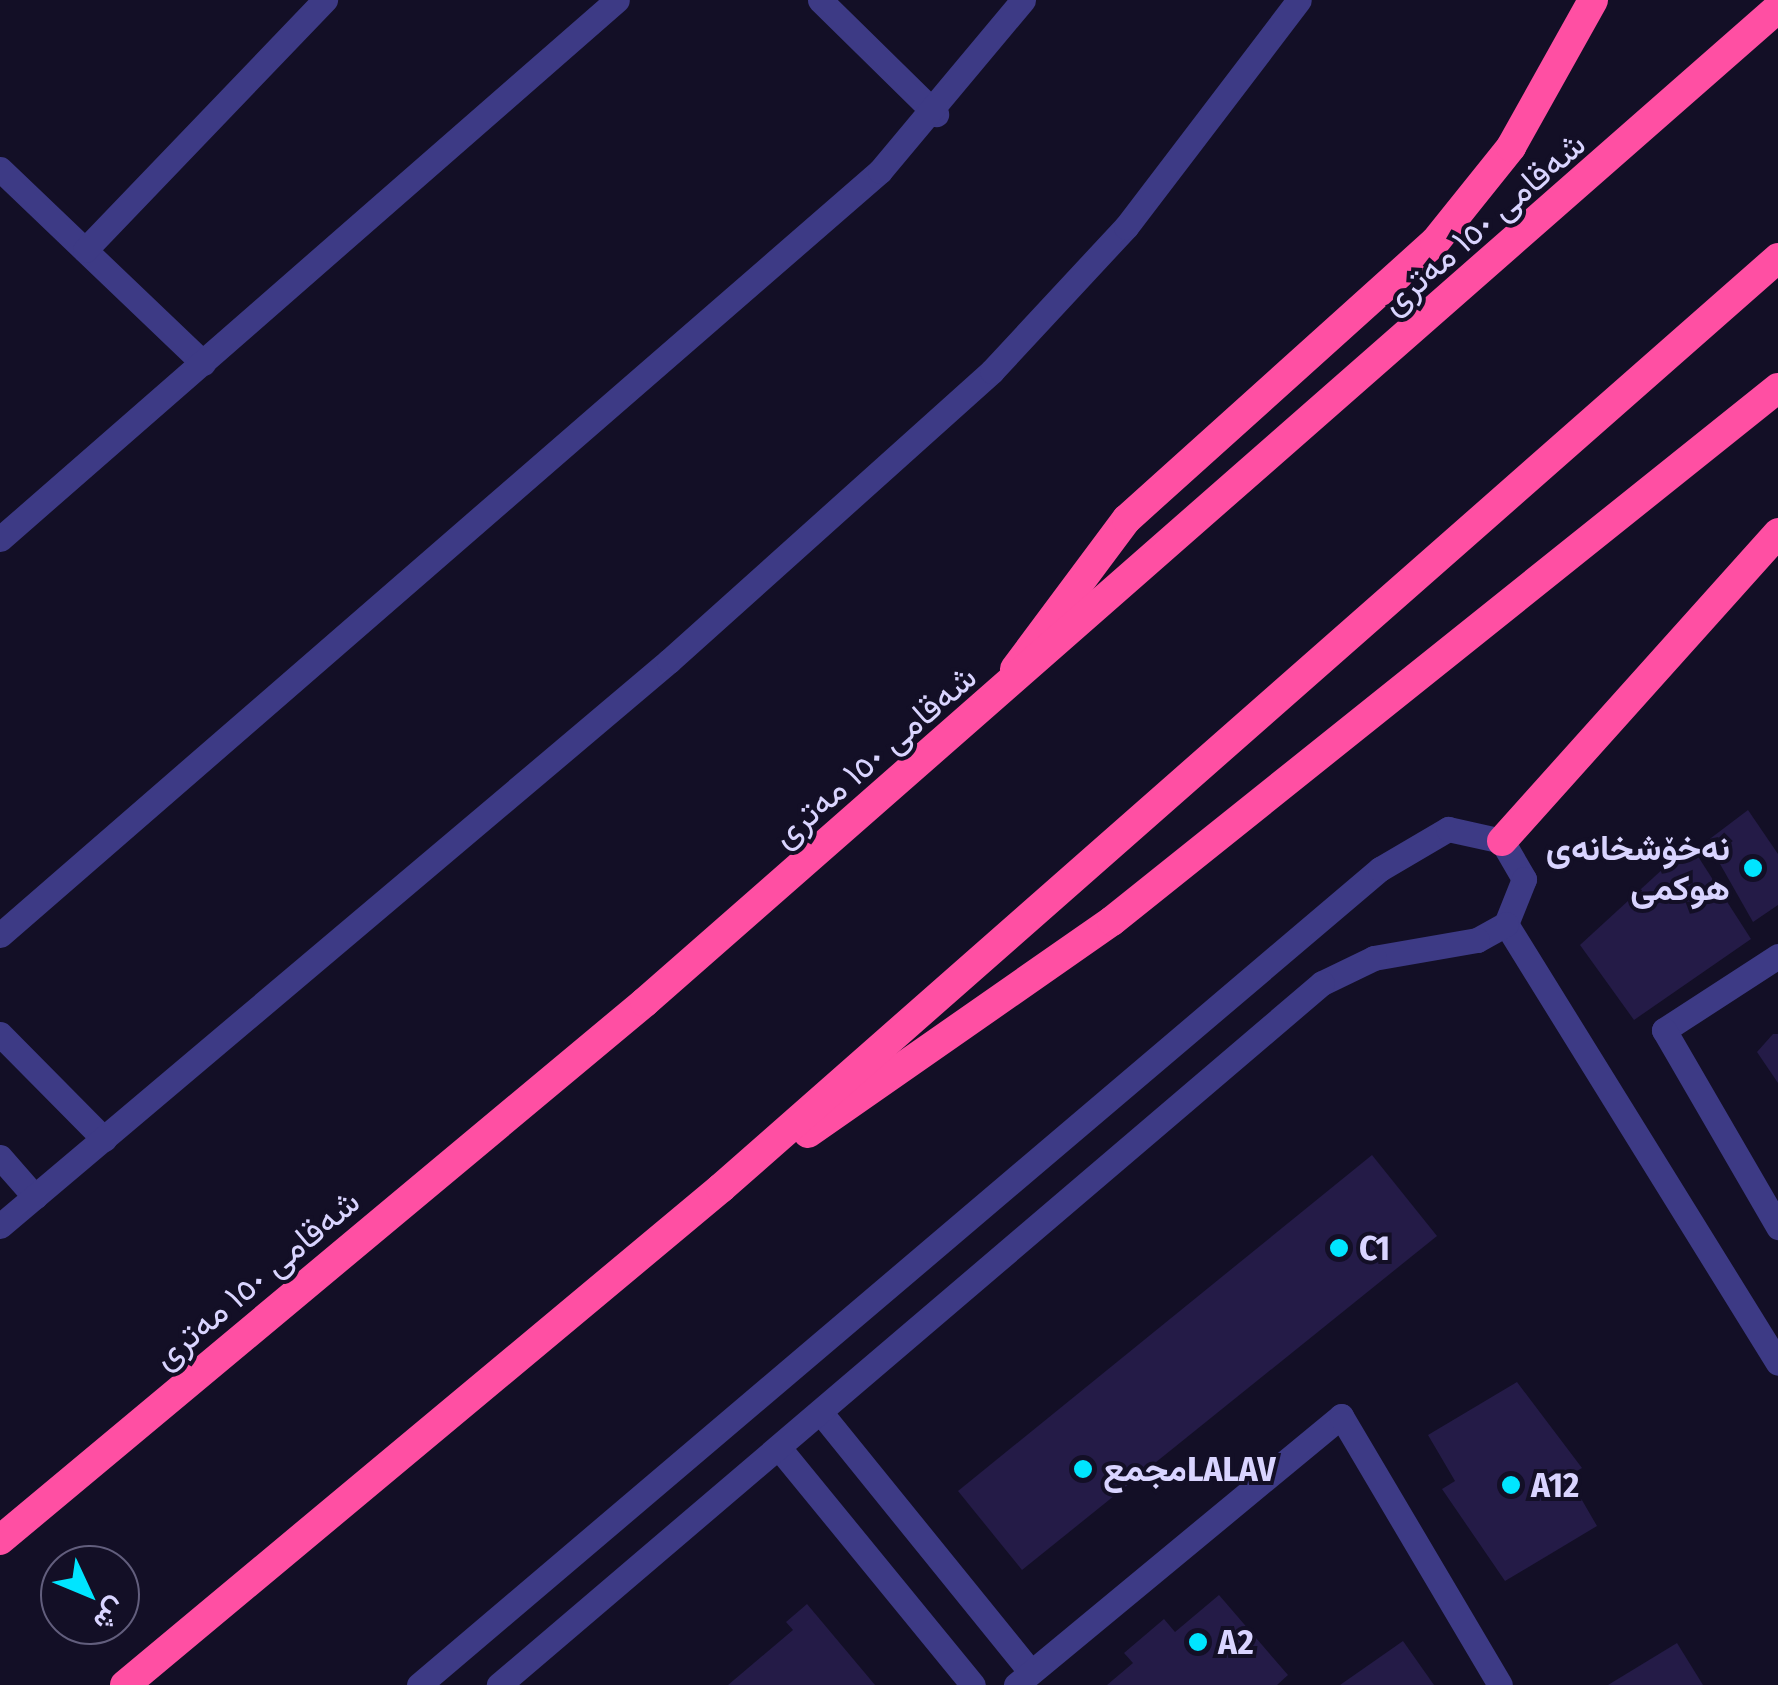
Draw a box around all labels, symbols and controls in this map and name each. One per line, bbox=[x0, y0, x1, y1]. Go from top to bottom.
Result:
street label: شەقامی ١٥٠ مەتری bbox=[1372, 123, 1594, 323]
street label: شەقامی ١٥٠ مەتری bbox=[763, 656, 985, 856]
place label: نه‌خۆشخانه‌ی هوكمی bbox=[1546, 827, 1730, 909]
marker: نه‌خۆشخانه‌ی هوكمی bbox=[1740, 855, 1766, 881]
street label: شەقامی ١٥٠ مەتری bbox=[144, 1180, 368, 1378]
place label: C1 bbox=[1359, 1227, 1390, 1269]
marker: C1 bbox=[1328, 1237, 1350, 1259]
place label: مجمعLALAV bbox=[1103, 1448, 1276, 1490]
marker: مجمعLALAV bbox=[1072, 1458, 1094, 1480]
place label: A12 bbox=[1531, 1464, 1579, 1506]
marker: A12 bbox=[1500, 1474, 1522, 1496]
north arrow bbox=[40, 1545, 140, 1645]
text: ش bbox=[87, 1591, 134, 1638]
place label: A2 bbox=[1218, 1621, 1254, 1663]
marker: A2 bbox=[1187, 1631, 1209, 1653]

